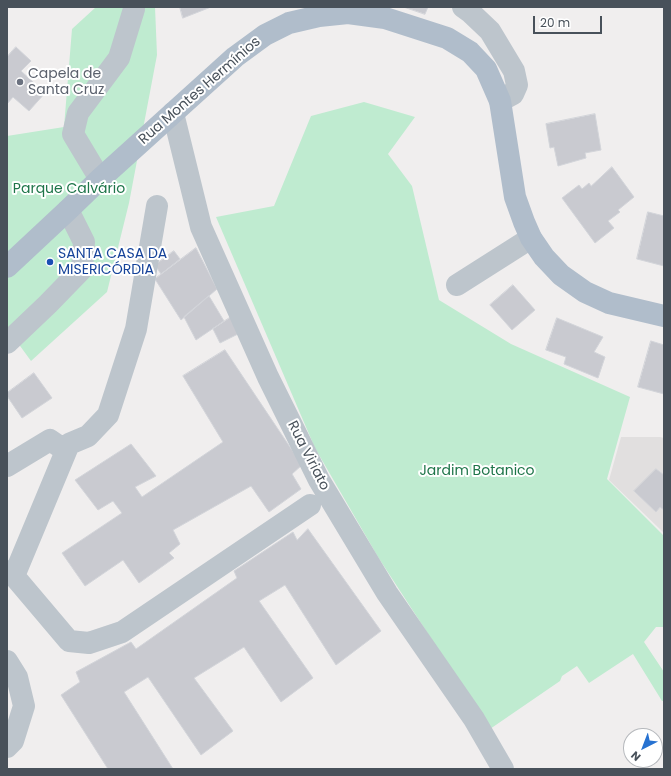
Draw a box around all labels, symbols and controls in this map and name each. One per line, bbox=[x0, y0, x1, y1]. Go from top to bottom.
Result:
scale bar bbox=[535, 8, 604, 34]
text: 20 m bbox=[540, 14, 570, 31]
street label: Rua Montes Hermínios bbox=[136, 34, 264, 148]
place label: Capela de Santa Cruz bbox=[28, 66, 104, 98]
marker: Capela de Santa Cruz bbox=[15, 77, 25, 87]
park label: Parque Calvário bbox=[13, 181, 125, 197]
place label: SANTA CASA DA MISERICÓRDIA bbox=[58, 246, 167, 278]
marker: SANTA CASA DA MISERICÓRDIA bbox=[45, 257, 55, 267]
street label: Rua Viriato bbox=[283, 418, 333, 494]
park label: Jardim Botanico bbox=[419, 463, 535, 479]
north arrow bbox=[623, 728, 663, 768]
text: N bbox=[627, 747, 644, 765]

